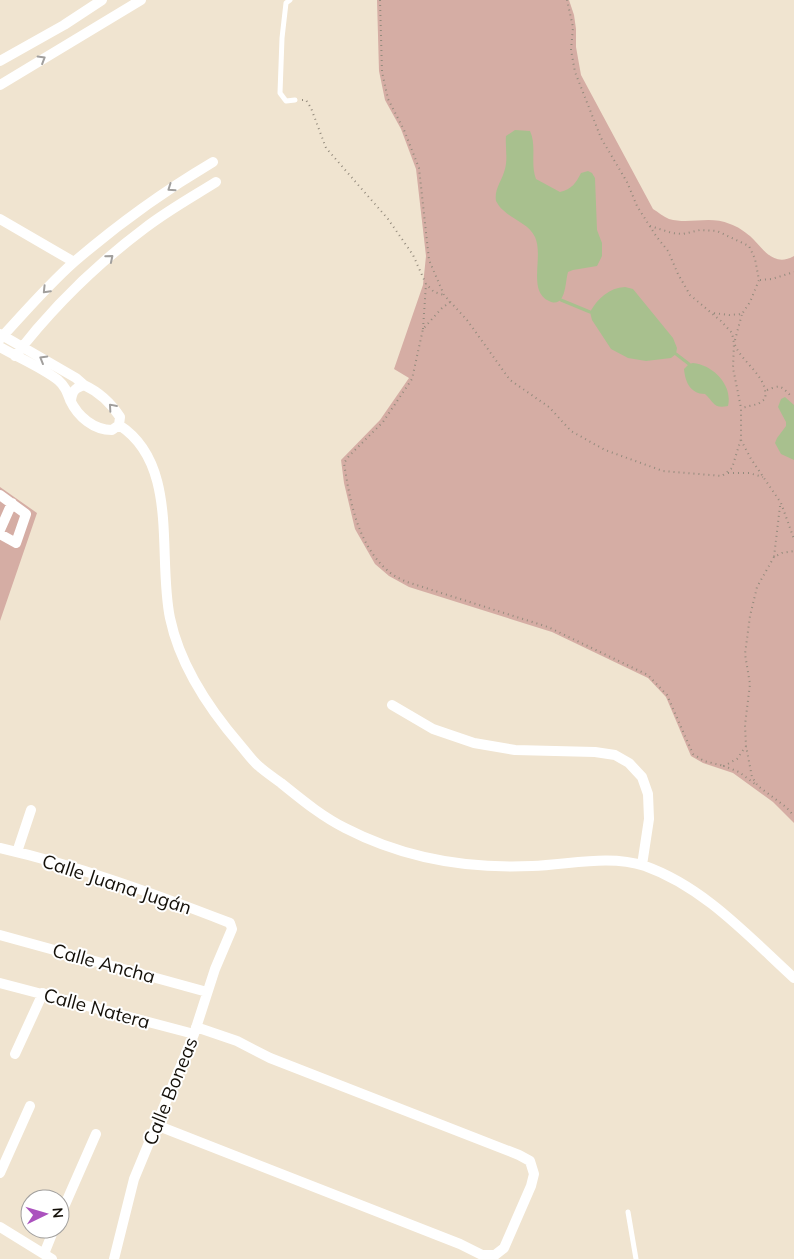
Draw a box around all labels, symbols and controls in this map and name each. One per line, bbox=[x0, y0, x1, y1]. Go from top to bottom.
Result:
one-way arrow bbox=[36, 56, 45, 66]
one-way arrow bbox=[168, 182, 177, 191]
one-way arrow bbox=[104, 255, 113, 264]
one-way arrow bbox=[43, 285, 52, 294]
one-way arrow bbox=[40, 355, 49, 365]
one-way arrow bbox=[109, 403, 118, 412]
street label: Calle Juana Jugán bbox=[39, 849, 195, 919]
street label: Calle Ancha bbox=[50, 938, 158, 988]
street label: Calle Natera bbox=[41, 982, 153, 1034]
street label: Calle Boneas bbox=[137, 1033, 203, 1149]
north arrow bbox=[20, 1189, 70, 1239]
text: N bbox=[49, 1207, 67, 1219]

